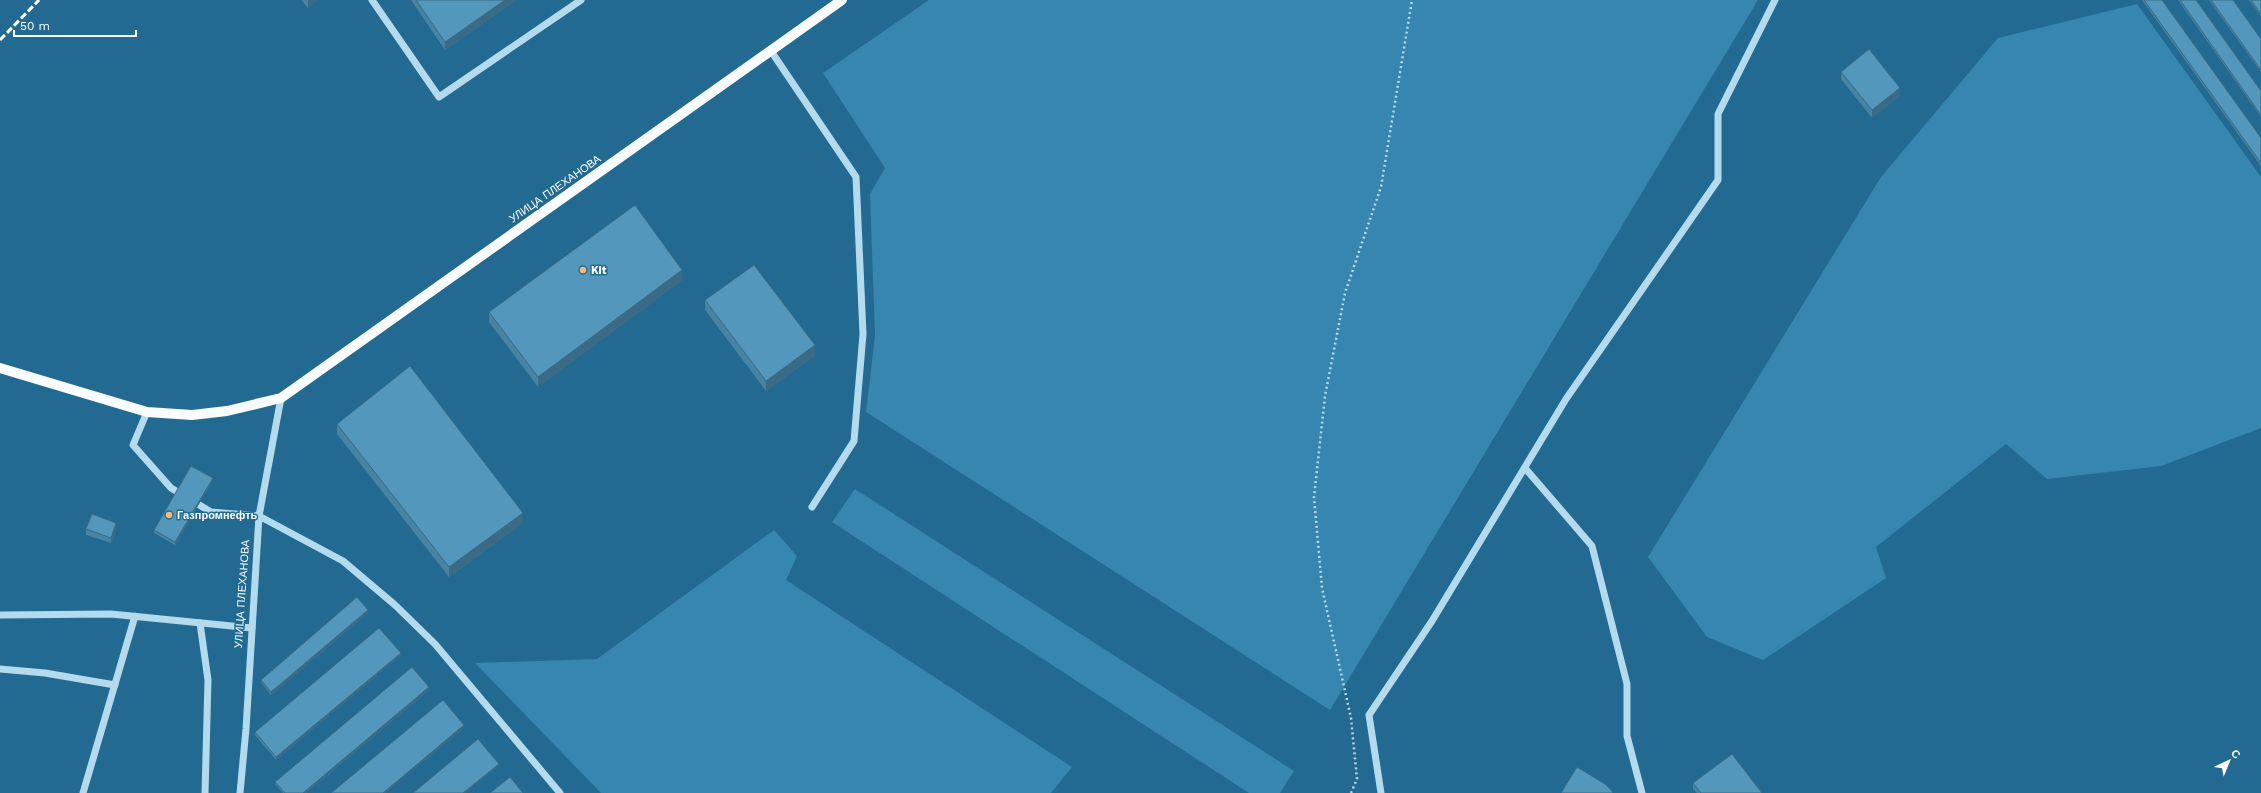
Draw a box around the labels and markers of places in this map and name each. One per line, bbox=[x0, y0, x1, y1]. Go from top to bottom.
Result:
place label: Kit bbox=[591, 264, 607, 277]
marker: Kit bbox=[578, 265, 588, 275]
place label: Газпромнефть bbox=[177, 509, 258, 522]
marker: Газпромнефть bbox=[164, 510, 174, 520]

